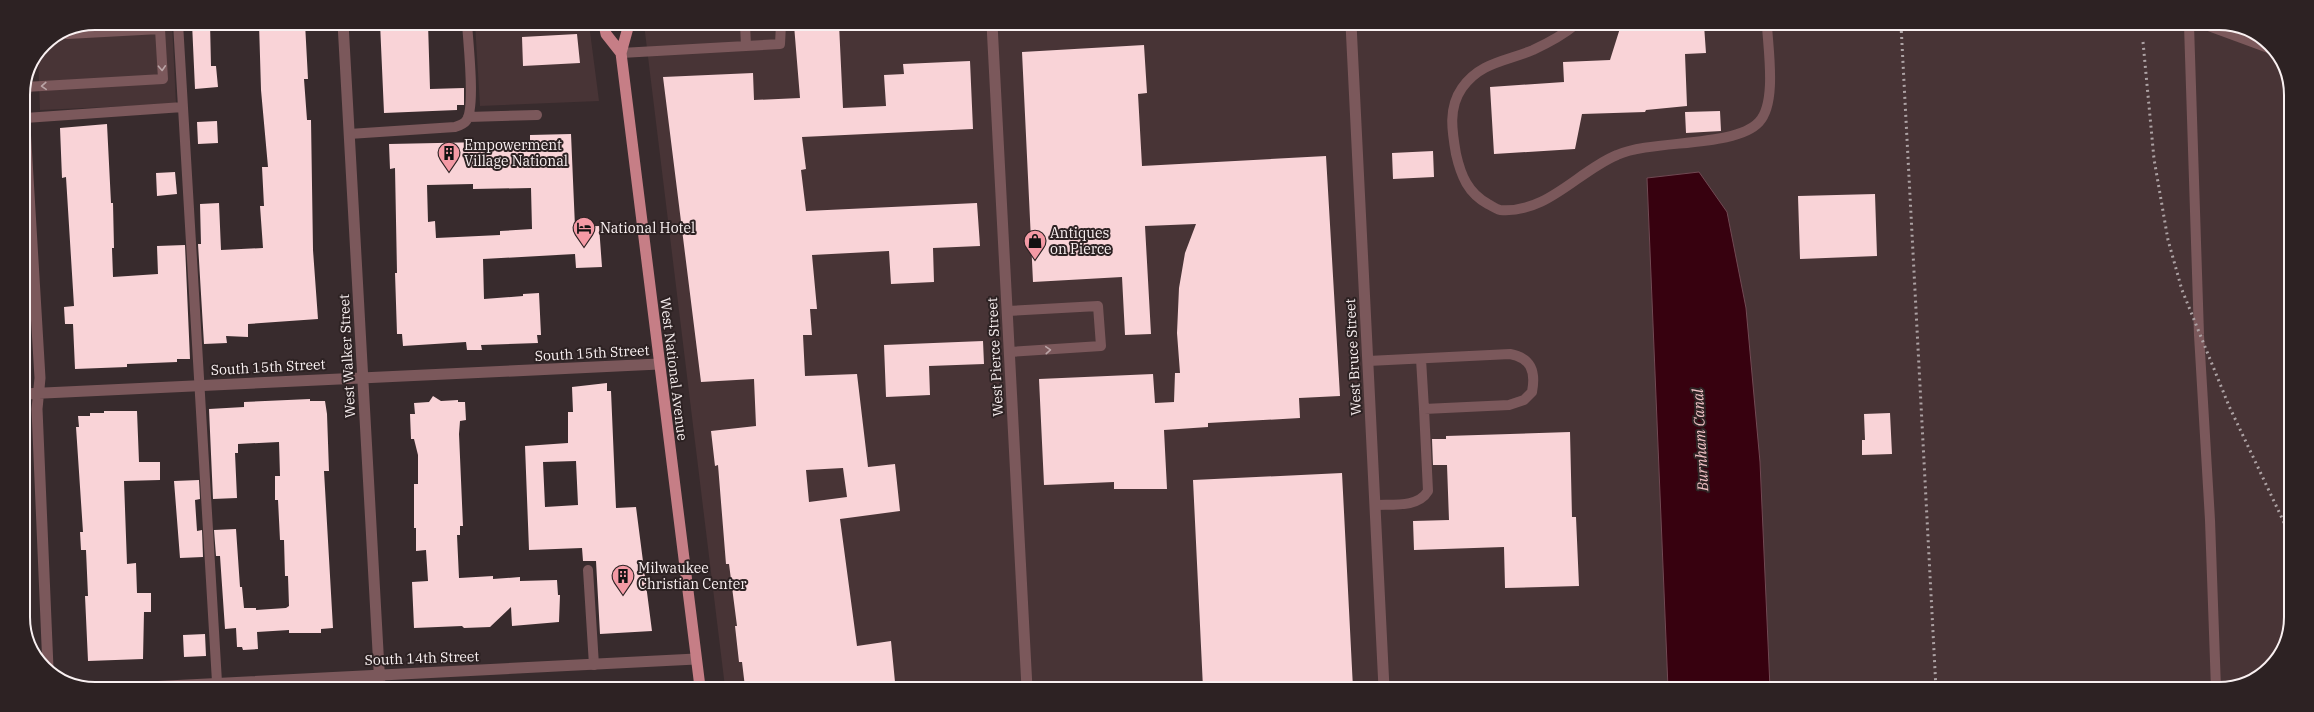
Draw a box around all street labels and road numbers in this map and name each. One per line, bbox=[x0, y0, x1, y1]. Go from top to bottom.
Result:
street label: West Walker Street bbox=[335, 293, 359, 418]
street label: West National Avenue bbox=[656, 296, 692, 442]
street label: West Pierce Street bbox=[983, 297, 1007, 417]
street label: West Bruce Street bbox=[1341, 298, 1365, 416]
street label: South 15th Street bbox=[534, 341, 650, 365]
street label: South 15th Street bbox=[210, 355, 326, 379]
street label: South 14th Street bbox=[364, 647, 480, 669]

